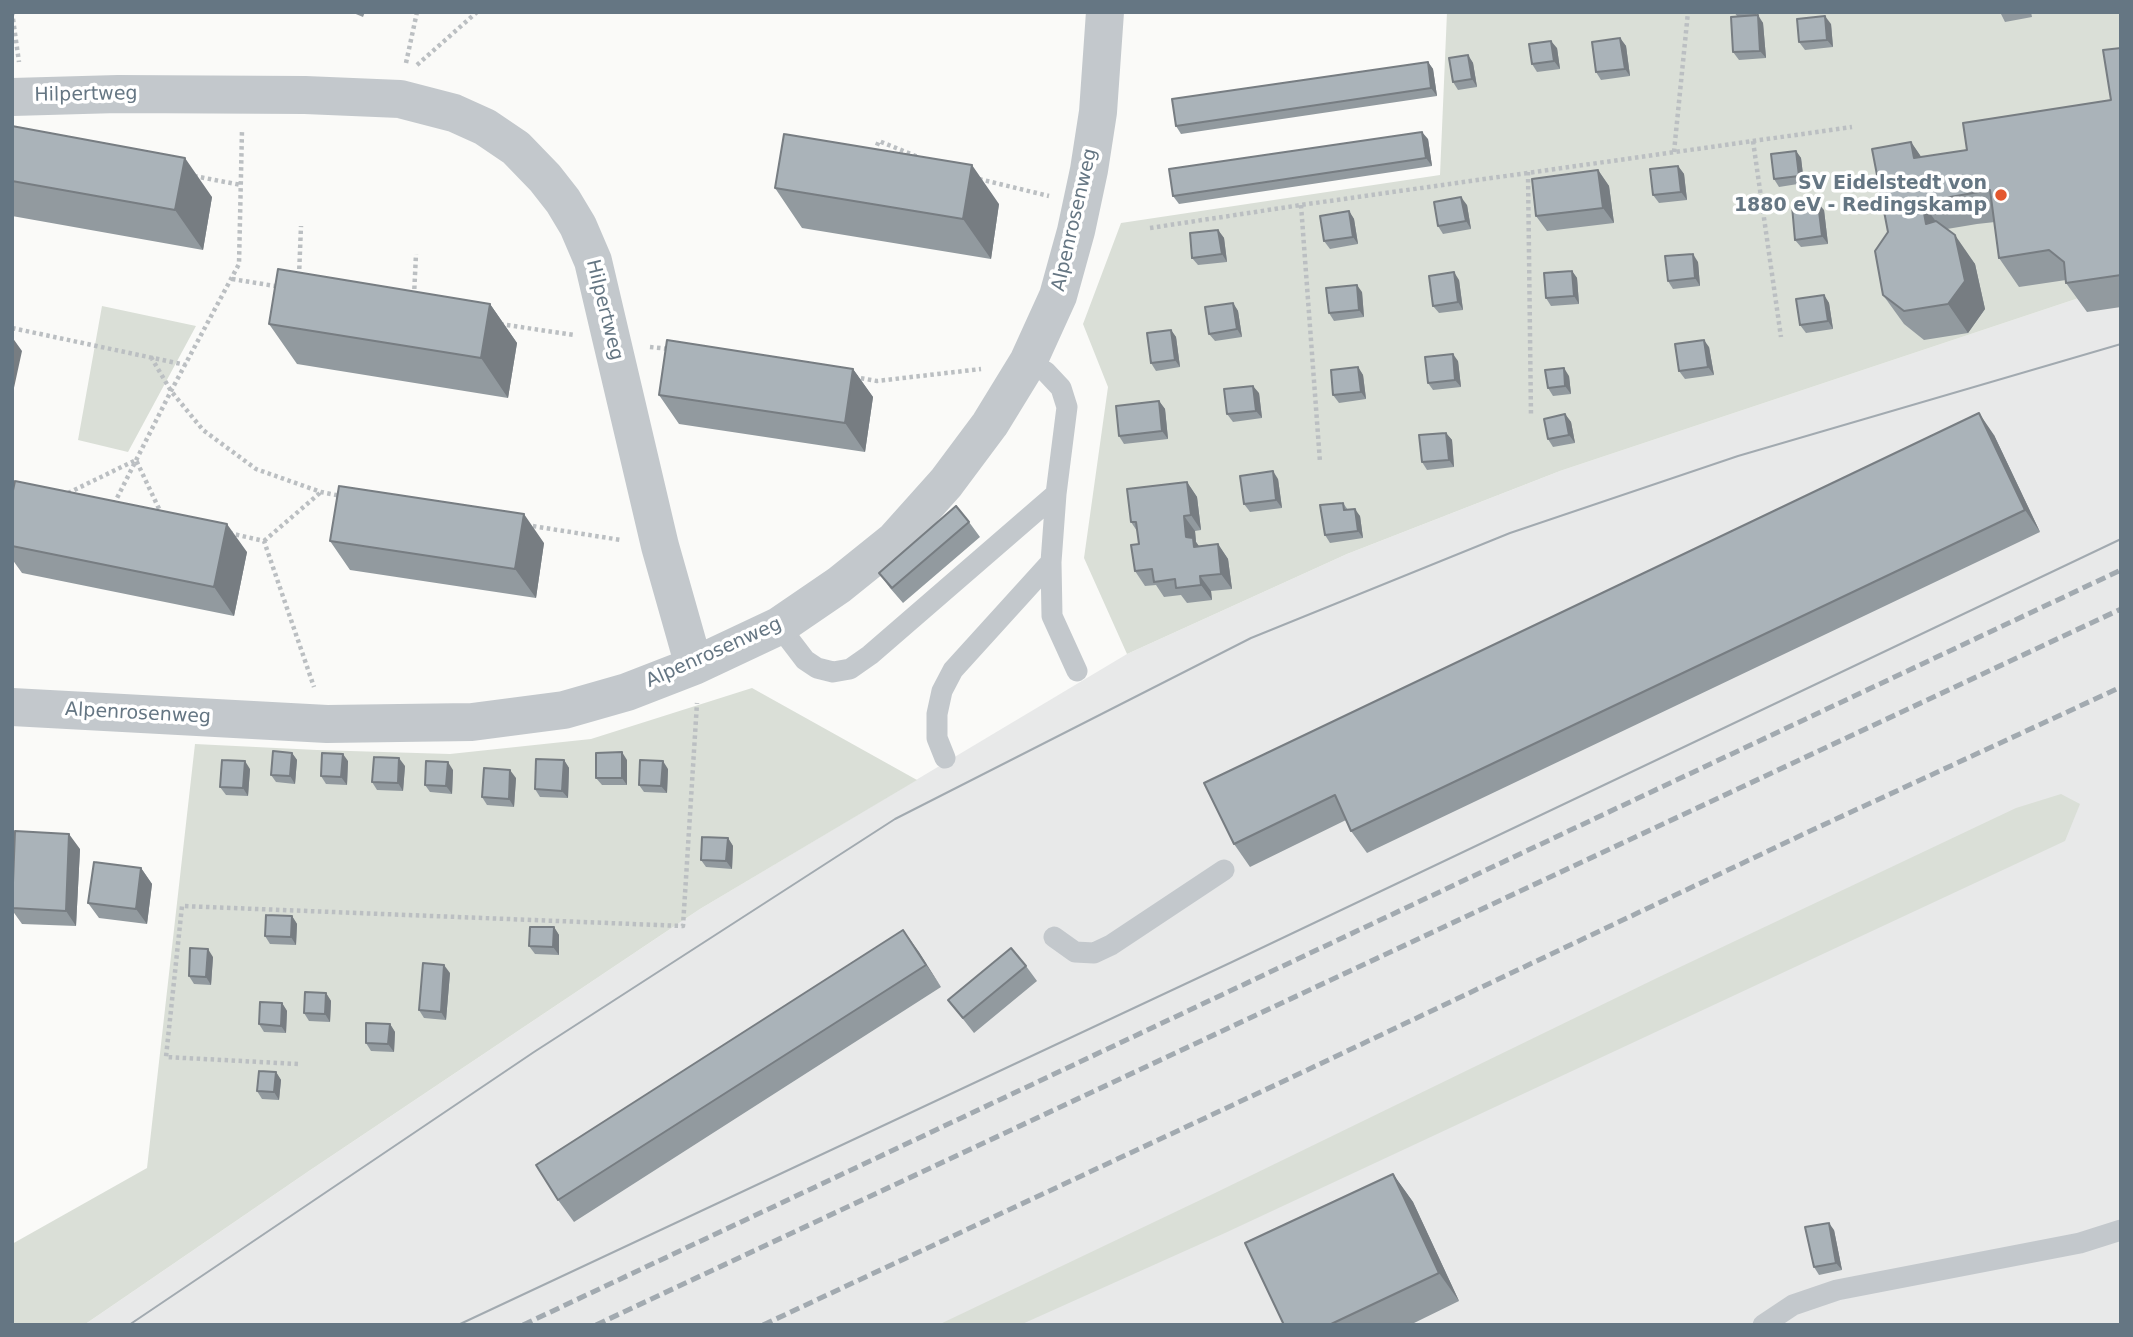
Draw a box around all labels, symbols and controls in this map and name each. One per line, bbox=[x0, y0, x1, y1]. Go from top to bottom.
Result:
street label: Hilpertweg bbox=[34, 83, 138, 107]
street label: Alpenrosenweg bbox=[1047, 146, 1103, 294]
place label: SV Eidelstedt von 1880 eV - Redingskamp bbox=[1734, 173, 1987, 217]
marker: SV Eidelstedt von 1880 eV - Redingskamp bbox=[1993, 187, 2009, 203]
street label: Hilpertweg bbox=[580, 257, 628, 363]
street label: Alpenrosenweg bbox=[643, 613, 785, 693]
street label: Alpenrosenweg bbox=[65, 699, 211, 729]

